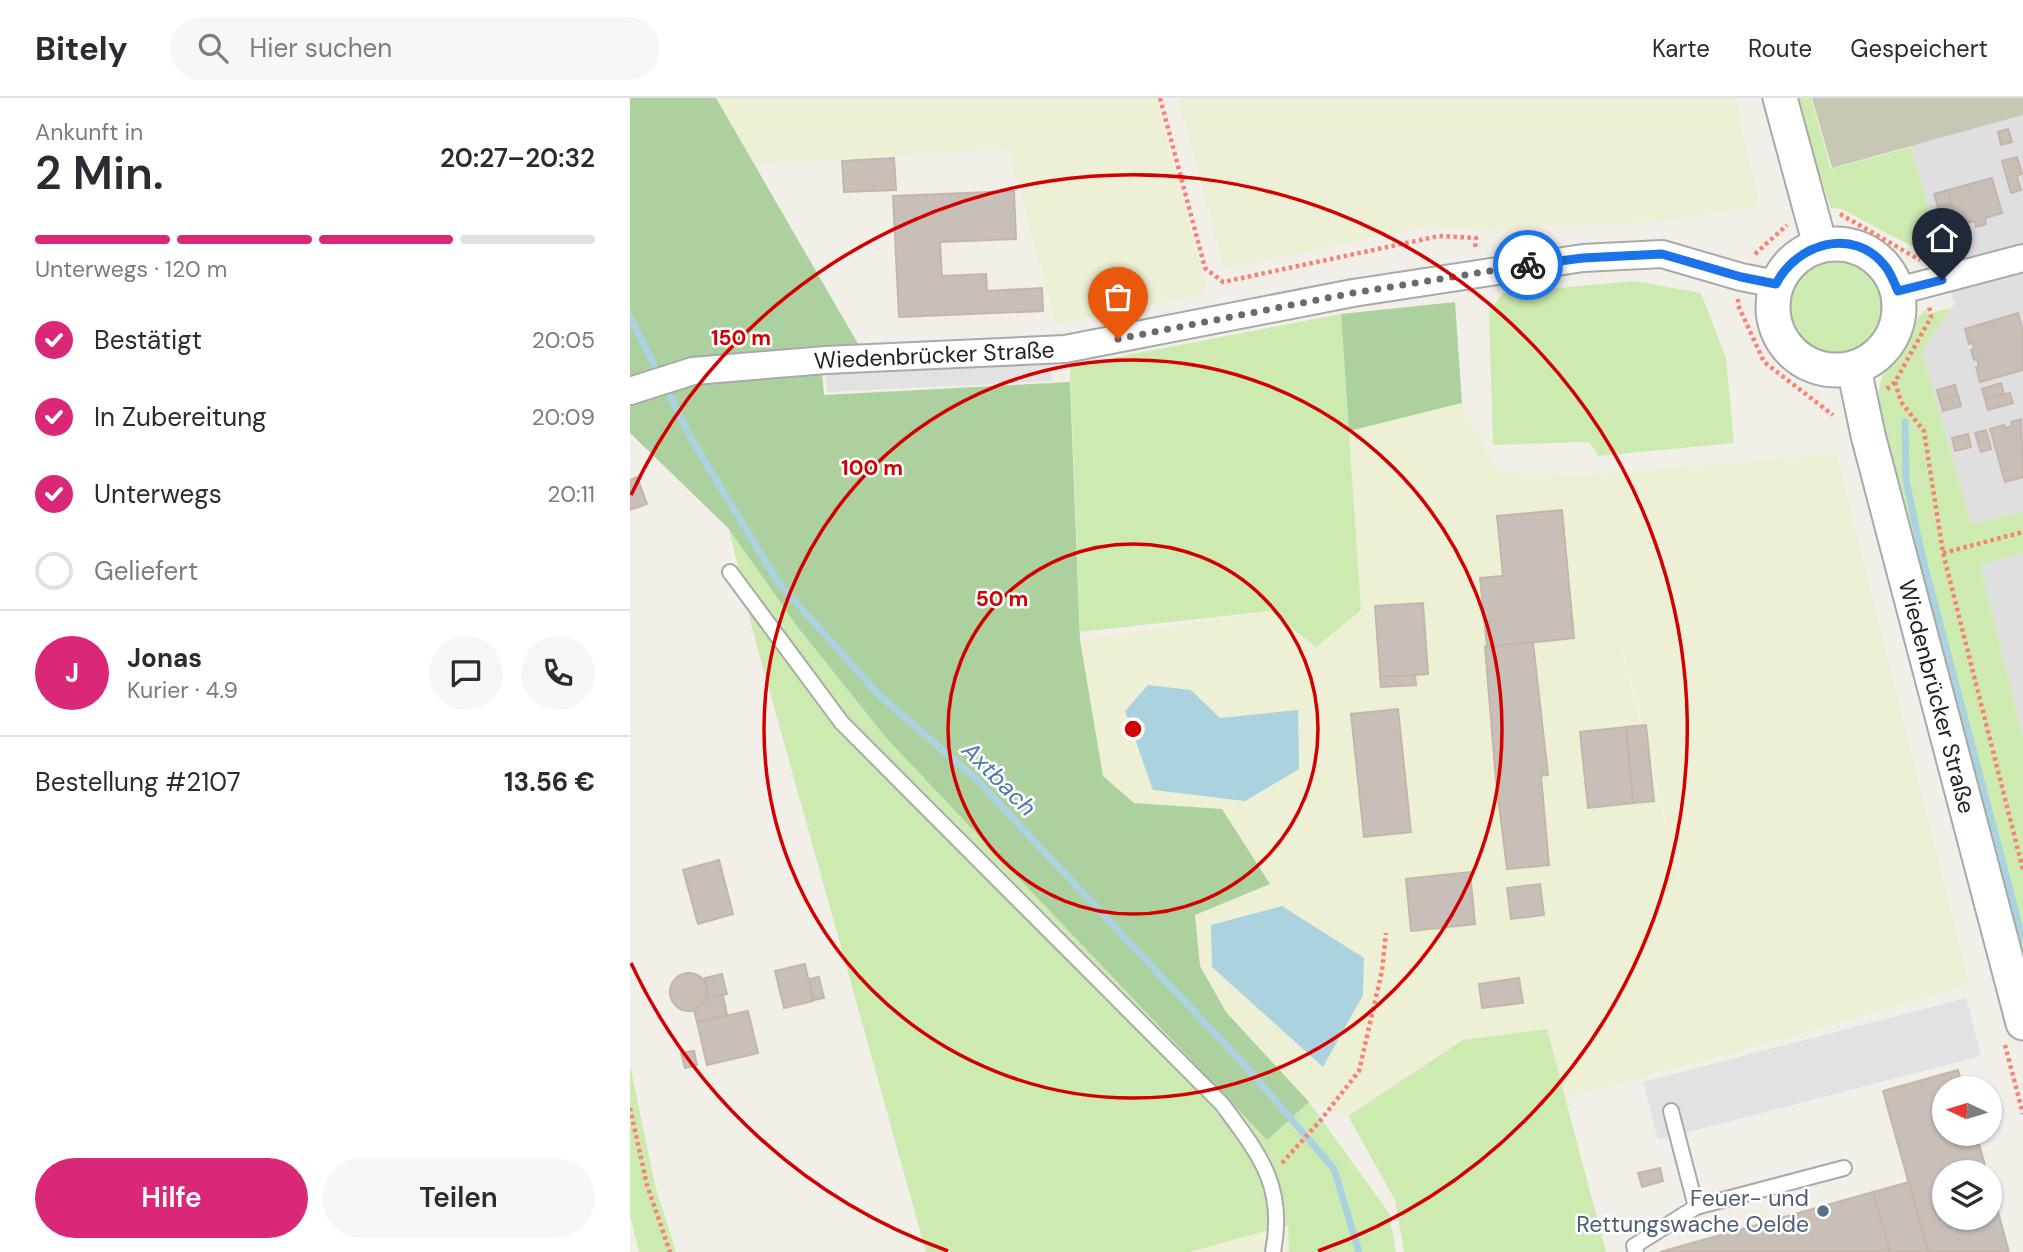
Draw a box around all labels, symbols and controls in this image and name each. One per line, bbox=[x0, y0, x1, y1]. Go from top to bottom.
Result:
search box bbox=[170, 17, 660, 80]
text: Bitely bbox=[35, 27, 128, 70]
icon: search bbox=[194, 29, 232, 67]
text: Hier suchen bbox=[250, 31, 392, 65]
text: Karte bbox=[1652, 33, 1710, 64]
text: Route bbox=[1748, 33, 1812, 64]
text: Gespeichert bbox=[1850, 33, 1988, 64]
text: Ankunft in bbox=[35, 117, 143, 147]
text: 20:27–20:32 bbox=[440, 141, 595, 175]
text: 2 Min. bbox=[35, 143, 164, 203]
pin bbox=[1912, 208, 1972, 280]
icon: home bbox=[1923, 219, 1961, 257]
courier bbox=[1493, 230, 1563, 300]
icon: bike bbox=[1509, 246, 1547, 284]
text: Unterwegs · 120 m bbox=[35, 254, 227, 284]
pin bbox=[1088, 267, 1148, 339]
icon: bag bbox=[1099, 278, 1137, 316]
icon: check bbox=[35, 321, 73, 359]
text: Bestätigt bbox=[94, 323, 202, 357]
text: 150 m bbox=[711, 324, 771, 352]
text: 20:05 bbox=[532, 325, 595, 355]
street label: Wiedenbrücker Straße bbox=[813, 334, 1055, 376]
icon: check bbox=[35, 398, 73, 436]
text: In Zubereitung bbox=[94, 400, 267, 434]
text: 20:09 bbox=[531, 402, 595, 432]
text: 100 m bbox=[841, 454, 903, 482]
icon: check bbox=[35, 475, 73, 513]
text: Unterwegs bbox=[94, 477, 222, 511]
text: 20:11 bbox=[547, 479, 595, 509]
text: Geliefert bbox=[94, 554, 198, 588]
street label: Wiedenbrücker Straße bbox=[1892, 576, 1982, 817]
text: 50 m bbox=[976, 585, 1028, 613]
button: chat bbox=[429, 636, 503, 710]
button: phone bbox=[521, 636, 595, 710]
text: Jonas bbox=[127, 641, 202, 675]
text: J bbox=[65, 656, 79, 690]
text: Kurier · 4.9 bbox=[127, 675, 238, 705]
centre of rings bbox=[1121, 717, 1145, 741]
water label: Axtbach bbox=[955, 734, 1043, 822]
text: Bestellung #2107 bbox=[35, 765, 241, 799]
text: 13.56 € bbox=[504, 765, 595, 799]
north arrow bbox=[1932, 1076, 2002, 1146]
map controls bbox=[1932, 1076, 2002, 1230]
button: Hilfe bbox=[35, 1158, 308, 1238]
button: Teilen bbox=[322, 1158, 595, 1238]
button: layers bbox=[1932, 1160, 2002, 1230]
place label: Feuer- und Rettungswache Oelde bbox=[1576, 1183, 1809, 1239]
marker: Feuer- und Rettungswache Oelde bbox=[1815, 1203, 1831, 1219]

